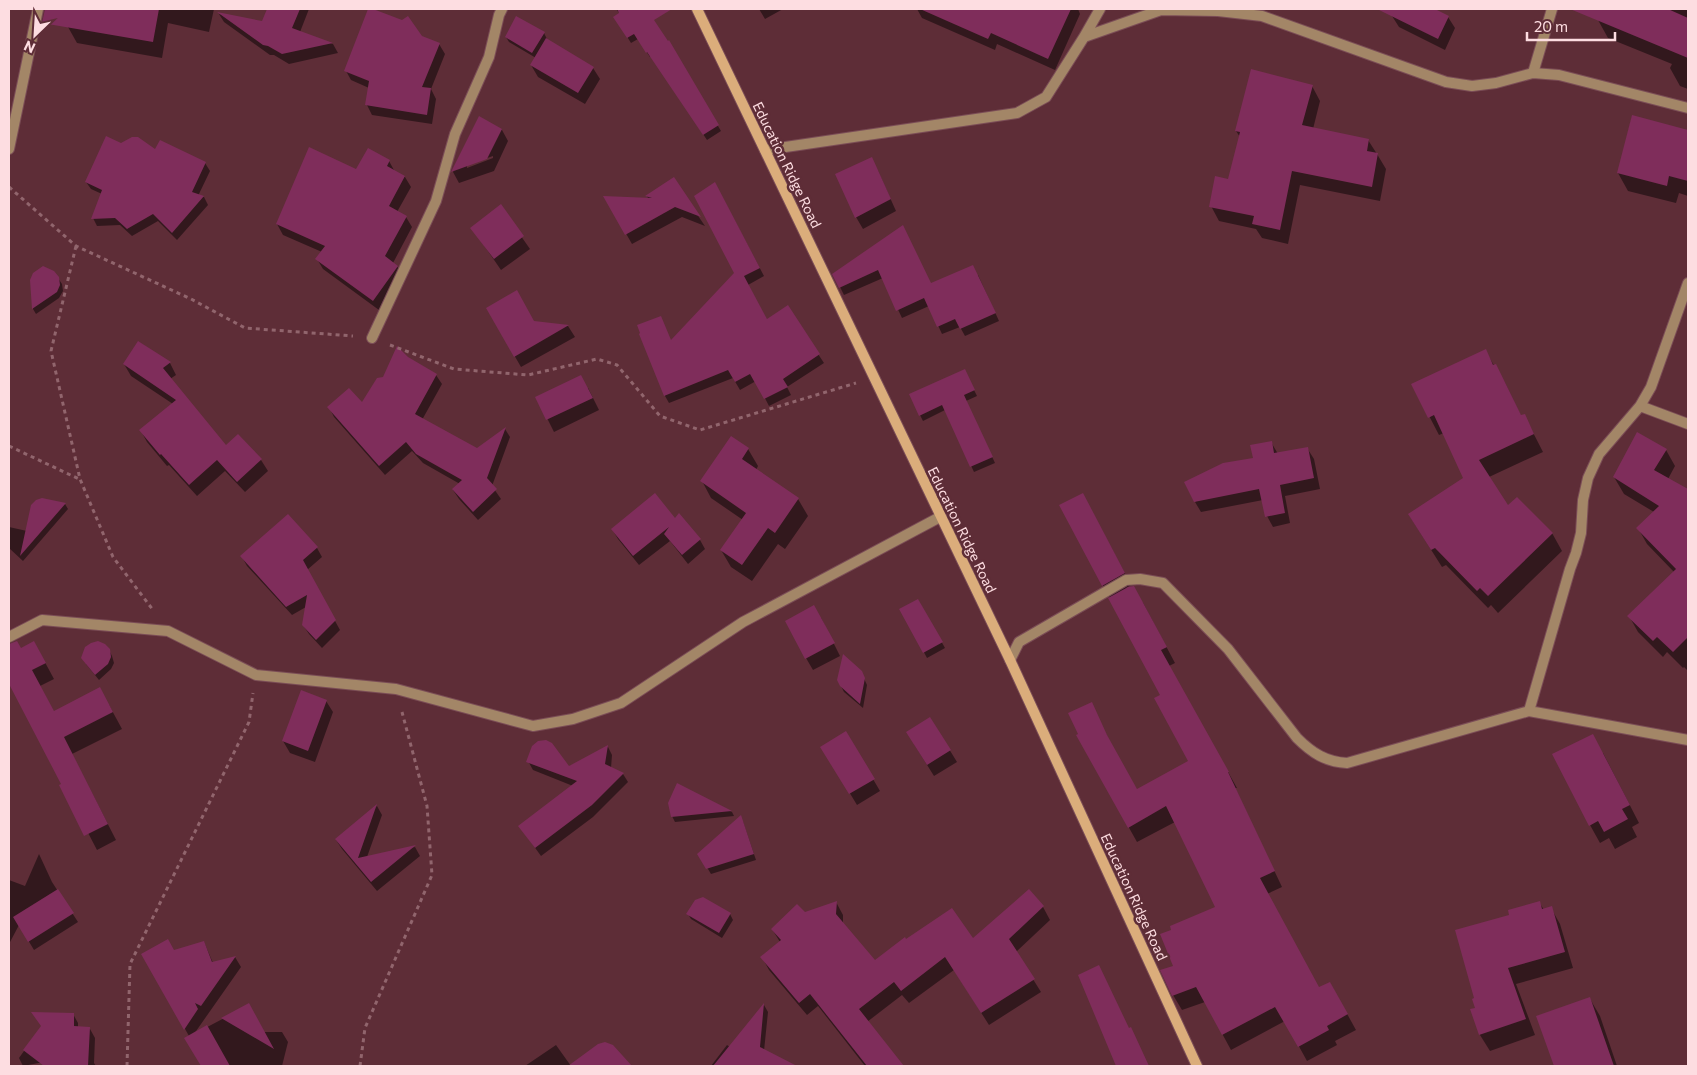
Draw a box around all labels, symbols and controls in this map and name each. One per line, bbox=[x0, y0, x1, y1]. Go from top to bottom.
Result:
north arrow bbox=[10, 10, 60, 60]
scale bar bbox=[1527, 10, 1614, 42]
text: 20 m bbox=[1534, 17, 1568, 35]
text: N bbox=[21, 37, 38, 57]
street label: Education Ridge Road bbox=[750, 99, 825, 231]
street label: Education Ridge Road bbox=[925, 464, 1000, 596]
street label: Education Ridge Road bbox=[1098, 831, 1171, 963]

